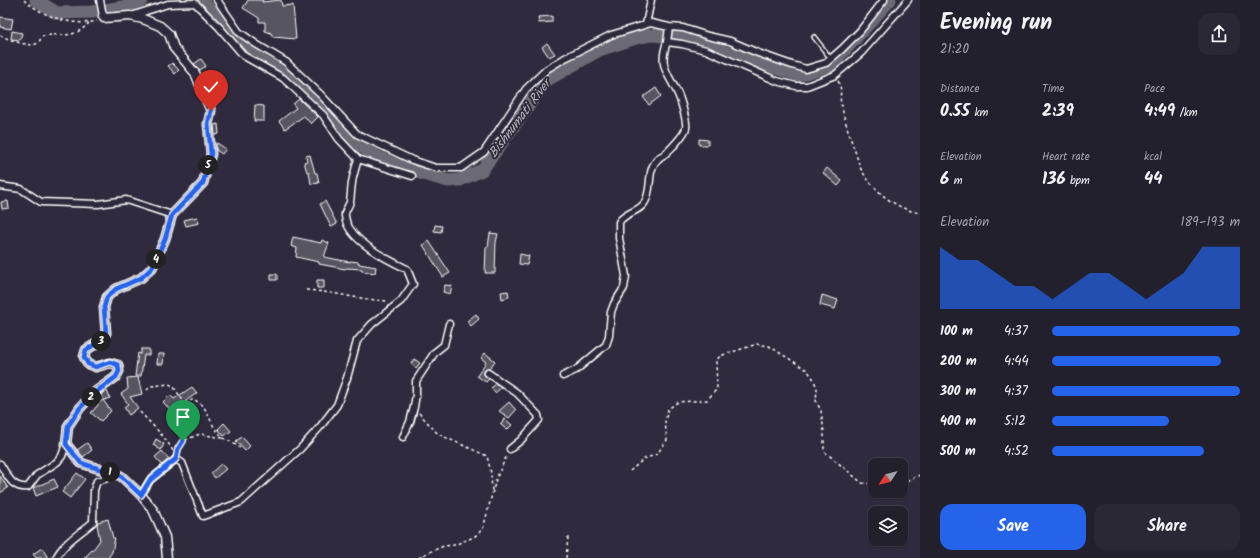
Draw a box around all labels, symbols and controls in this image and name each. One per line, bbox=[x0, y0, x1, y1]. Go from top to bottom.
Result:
text: Evening run bbox=[940, 6, 1052, 41]
button: share bbox=[1198, 13, 1240, 55]
text: 21:20 bbox=[940, 39, 969, 60]
pin bbox=[194, 70, 228, 111]
water label: Bishnumati River bbox=[484, 73, 558, 163]
icon: check bbox=[200, 76, 222, 98]
text: Distance bbox=[940, 80, 980, 98]
text: Time bbox=[1042, 80, 1064, 98]
text: Pace bbox=[1144, 80, 1165, 98]
text: 0.55 bbox=[940, 98, 970, 125]
text: 2:39 bbox=[1042, 98, 1074, 125]
text: 4:49 bbox=[1144, 98, 1175, 125]
text: km bbox=[970, 104, 988, 122]
text: /km bbox=[1175, 104, 1198, 122]
text: Elevation bbox=[940, 148, 982, 166]
text: Heart rate bbox=[1042, 148, 1090, 166]
text: kcal bbox=[1144, 148, 1162, 166]
pin: 5 bbox=[198, 155, 218, 175]
text: 5 bbox=[205, 156, 211, 174]
text: 6 bbox=[940, 166, 949, 193]
text: 136 bbox=[1042, 166, 1066, 193]
text: 44 bbox=[1144, 166, 1163, 193]
text: m bbox=[949, 172, 962, 190]
text: bpm bbox=[1066, 172, 1090, 190]
text: Elevation bbox=[940, 212, 989, 233]
text: 189–193 m bbox=[1180, 212, 1240, 233]
pin: 4 bbox=[146, 249, 166, 269]
text: 4 bbox=[153, 250, 159, 268]
text: 100 m bbox=[940, 321, 973, 342]
text: 4:37 bbox=[1004, 321, 1028, 342]
pin: 3 bbox=[91, 331, 111, 351]
text: 3 bbox=[98, 332, 104, 350]
text: 200 m bbox=[940, 351, 977, 372]
text: 4:44 bbox=[1004, 351, 1029, 372]
text: 300 m bbox=[940, 381, 976, 402]
text: 4:37 bbox=[1004, 381, 1028, 402]
pin: 2 bbox=[81, 387, 101, 407]
text: 2 bbox=[88, 388, 94, 406]
pin bbox=[166, 400, 200, 441]
icon: arrive bbox=[172, 406, 194, 428]
text: 400 m bbox=[940, 411, 976, 432]
text: 5:12 bbox=[1004, 411, 1026, 432]
text: 500 m bbox=[940, 441, 976, 462]
text: 4:52 bbox=[1004, 441, 1029, 462]
north arrow bbox=[868, 458, 908, 498]
map controls bbox=[868, 458, 908, 546]
pin: 1 bbox=[100, 462, 120, 482]
text: 1 bbox=[108, 463, 112, 481]
button: Save bbox=[940, 504, 1086, 550]
button: Share bbox=[1094, 504, 1240, 550]
button: layers bbox=[868, 506, 908, 546]

